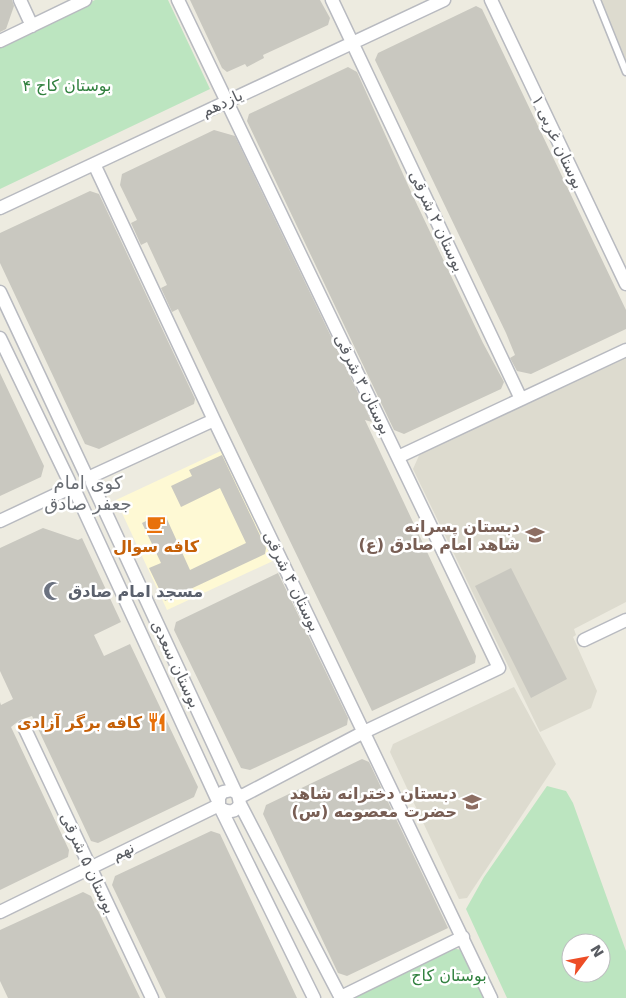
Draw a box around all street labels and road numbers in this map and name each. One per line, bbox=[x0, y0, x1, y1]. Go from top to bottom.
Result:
street label: یازدهم bbox=[198, 85, 246, 122]
street label: بوستان غربی ۱ bbox=[527, 92, 588, 192]
street label: بوستان ۲ شرقی bbox=[404, 167, 469, 275]
street label: بوستان ۳ شرقی bbox=[330, 331, 396, 438]
street label: بوستان ۴ شرقی bbox=[259, 528, 325, 635]
street label: بوستان سعدی bbox=[146, 617, 205, 711]
street label: بوستان ۵ شرقی bbox=[55, 809, 120, 917]
street label: نهم bbox=[109, 838, 138, 865]

